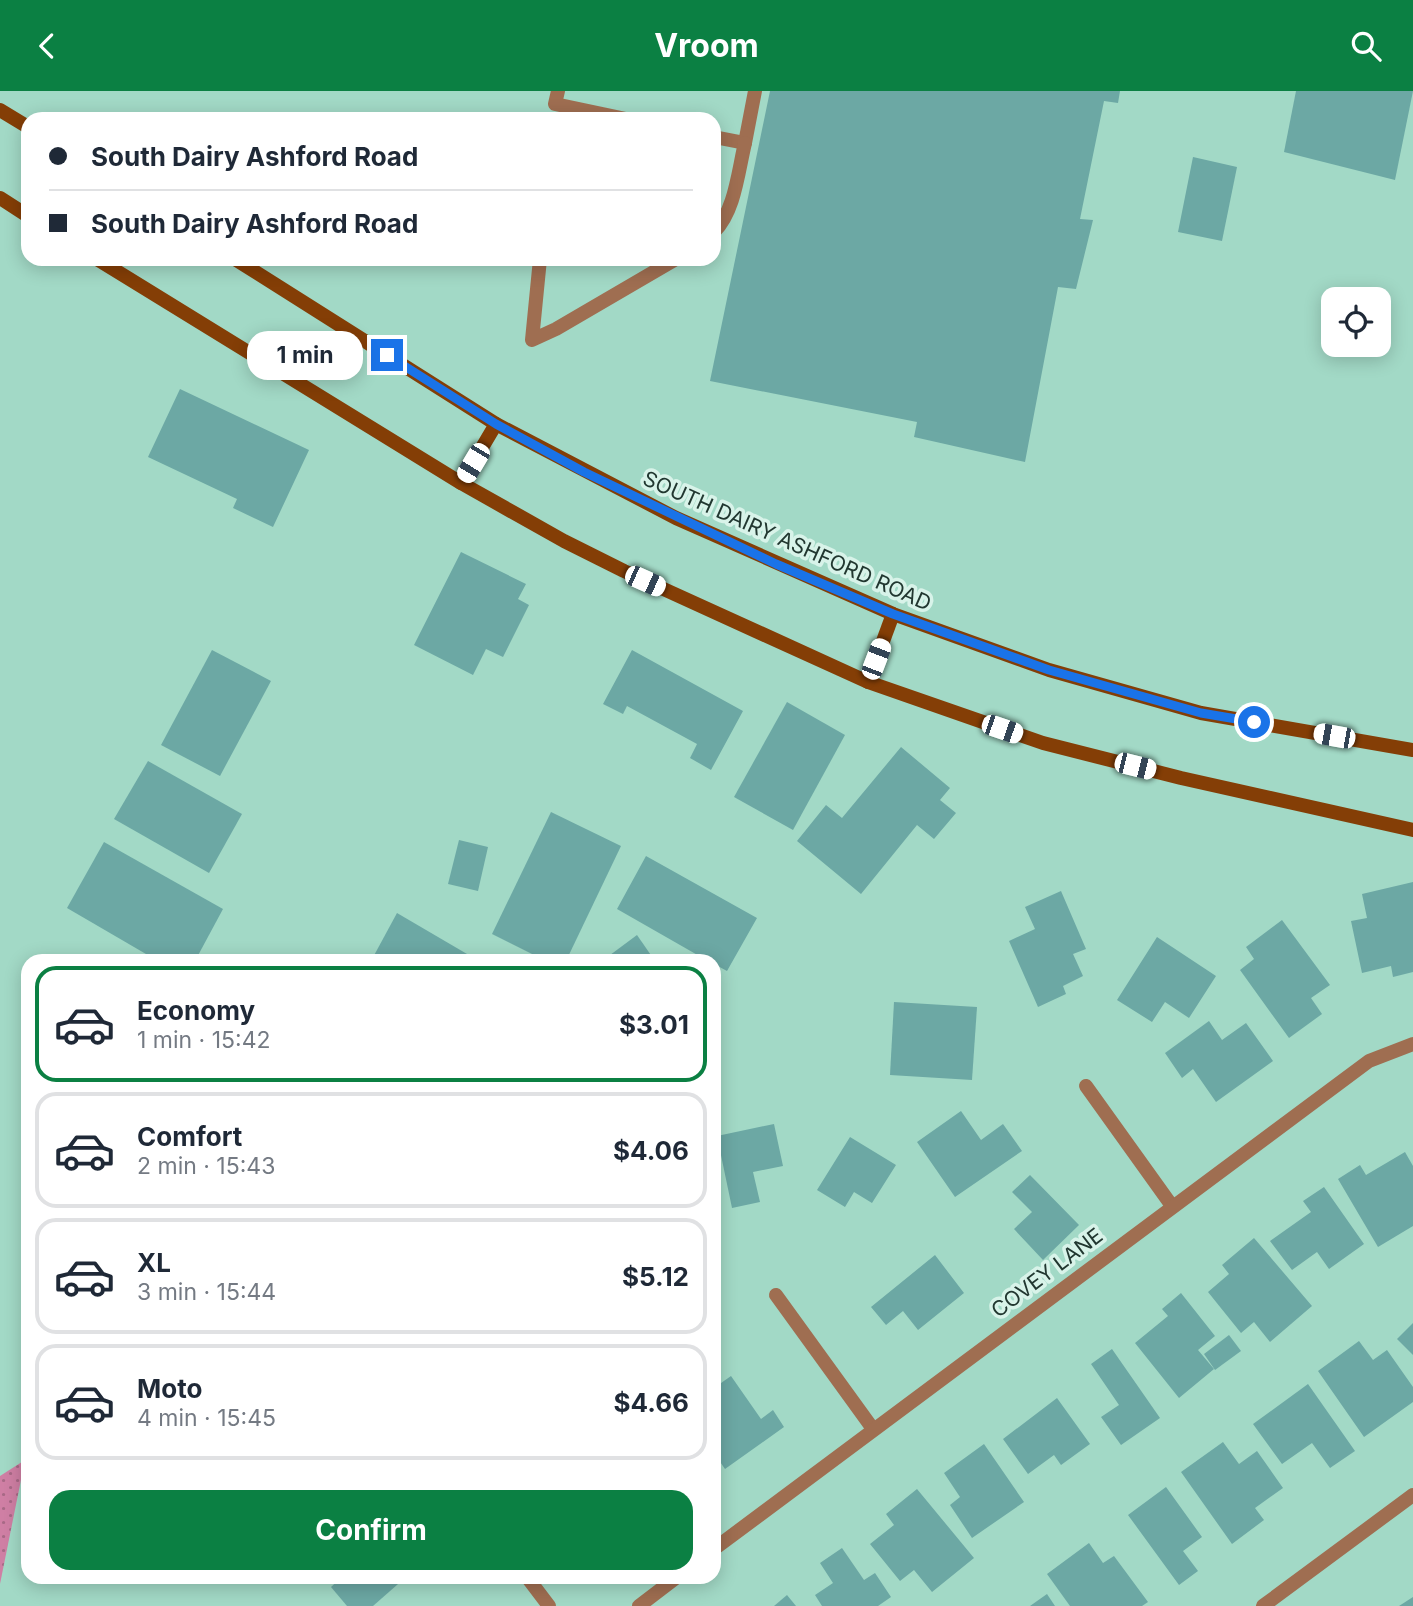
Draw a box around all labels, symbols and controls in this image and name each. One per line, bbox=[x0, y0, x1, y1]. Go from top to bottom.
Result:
text: Vroom bbox=[654, 26, 759, 65]
icon: back bbox=[28, 27, 66, 65]
icon: search bbox=[1347, 27, 1385, 65]
text: South Dairy Ashford Road bbox=[91, 141, 418, 172]
text: South Dairy Ashford Road bbox=[91, 208, 418, 239]
map controls bbox=[1321, 287, 1391, 357]
button: locate bbox=[1321, 287, 1391, 357]
callout: 1 min bbox=[247, 331, 362, 379]
route end bbox=[371, 339, 403, 371]
text: 1 min bbox=[277, 341, 333, 369]
car bbox=[454, 440, 493, 486]
street label: SOUTH DAIRY ASHFORD ROAD bbox=[639, 465, 935, 616]
car bbox=[622, 563, 669, 599]
car bbox=[859, 636, 894, 682]
route start bbox=[1238, 706, 1270, 738]
car bbox=[979, 712, 1026, 746]
car bbox=[1312, 722, 1357, 750]
car bbox=[1113, 751, 1158, 781]
icon: car bbox=[53, 993, 116, 1056]
text: Economy bbox=[137, 995, 255, 1026]
text: $3.01 bbox=[619, 1009, 689, 1040]
text: 1 min · 15:42 bbox=[137, 1026, 271, 1054]
icon: car bbox=[53, 1119, 116, 1182]
text: Comfort bbox=[137, 1121, 242, 1152]
text: $4.06 bbox=[613, 1135, 689, 1166]
text: 2 min · 15:43 bbox=[137, 1152, 275, 1180]
street label: COVEY LANE bbox=[986, 1223, 1107, 1323]
icon: car bbox=[53, 1245, 116, 1308]
text: XL bbox=[137, 1247, 171, 1278]
text: $5.12 bbox=[622, 1261, 689, 1292]
text: 3 min · 15:44 bbox=[137, 1278, 276, 1306]
icon: car bbox=[53, 1371, 116, 1434]
text: Moto bbox=[137, 1373, 202, 1404]
text: $4.66 bbox=[614, 1387, 689, 1418]
text: 4 min · 15:45 bbox=[137, 1404, 276, 1432]
button: Confirm bbox=[49, 1490, 693, 1570]

